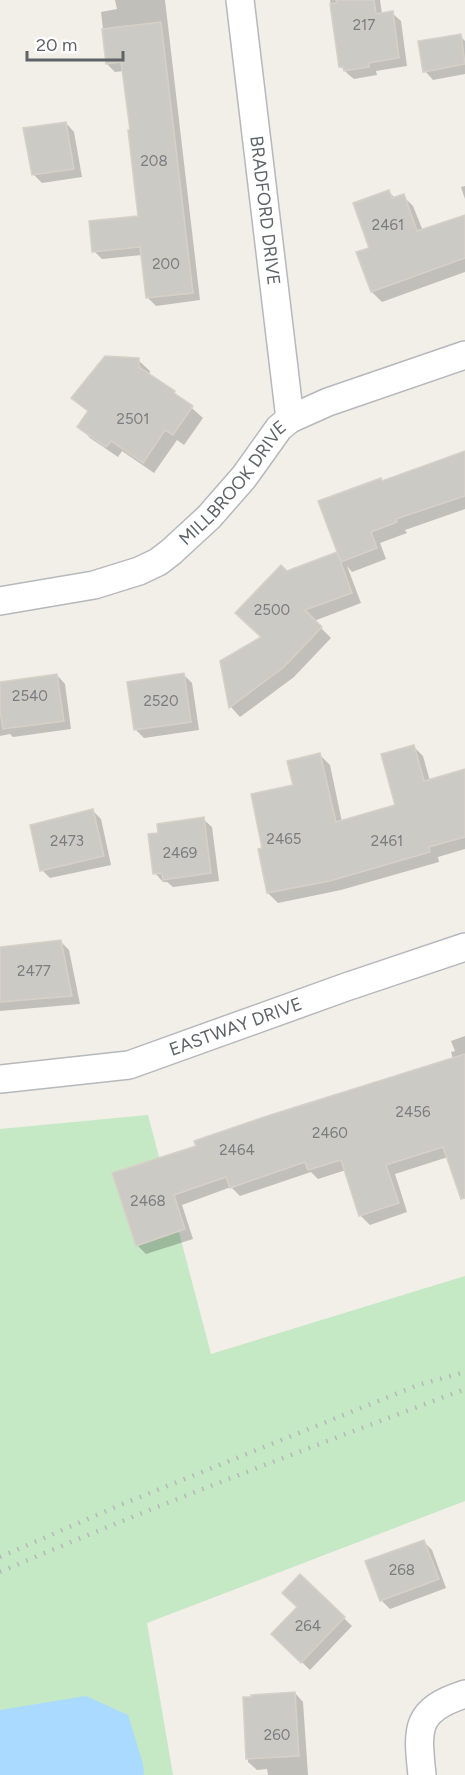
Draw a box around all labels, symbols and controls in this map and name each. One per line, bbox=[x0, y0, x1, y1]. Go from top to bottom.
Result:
house number: 217 bbox=[353, 16, 375, 34]
scale bar bbox=[27, 24, 123, 62]
text: 20 m bbox=[36, 34, 77, 56]
street label: BRADFORD DRIVE bbox=[245, 134, 285, 287]
house number: 208 bbox=[140, 152, 168, 170]
house number: 2461 bbox=[372, 216, 404, 234]
house number: 200 bbox=[152, 255, 180, 273]
house number: 2501 bbox=[117, 410, 149, 428]
street label: MILLBROOK DRIVE bbox=[175, 416, 291, 550]
house number: 2500 bbox=[254, 601, 290, 619]
house number: 2540 bbox=[12, 687, 48, 705]
house number: 2520 bbox=[143, 692, 179, 710]
house number: 2465 bbox=[267, 830, 301, 848]
house number: 2473 bbox=[50, 832, 84, 850]
house number: 2461 bbox=[371, 832, 403, 850]
house number: 2469 bbox=[163, 844, 197, 862]
house number: 2477 bbox=[17, 962, 51, 980]
street label: EASTWAY DRIVE bbox=[166, 993, 305, 1061]
house number: 2456 bbox=[396, 1103, 431, 1121]
house number: 2460 bbox=[312, 1124, 348, 1142]
house number: 2464 bbox=[219, 1141, 255, 1159]
house number: 2468 bbox=[130, 1192, 166, 1210]
house number: 268 bbox=[389, 1561, 415, 1579]
house number: 264 bbox=[295, 1617, 321, 1635]
house number: 260 bbox=[264, 1726, 290, 1744]

